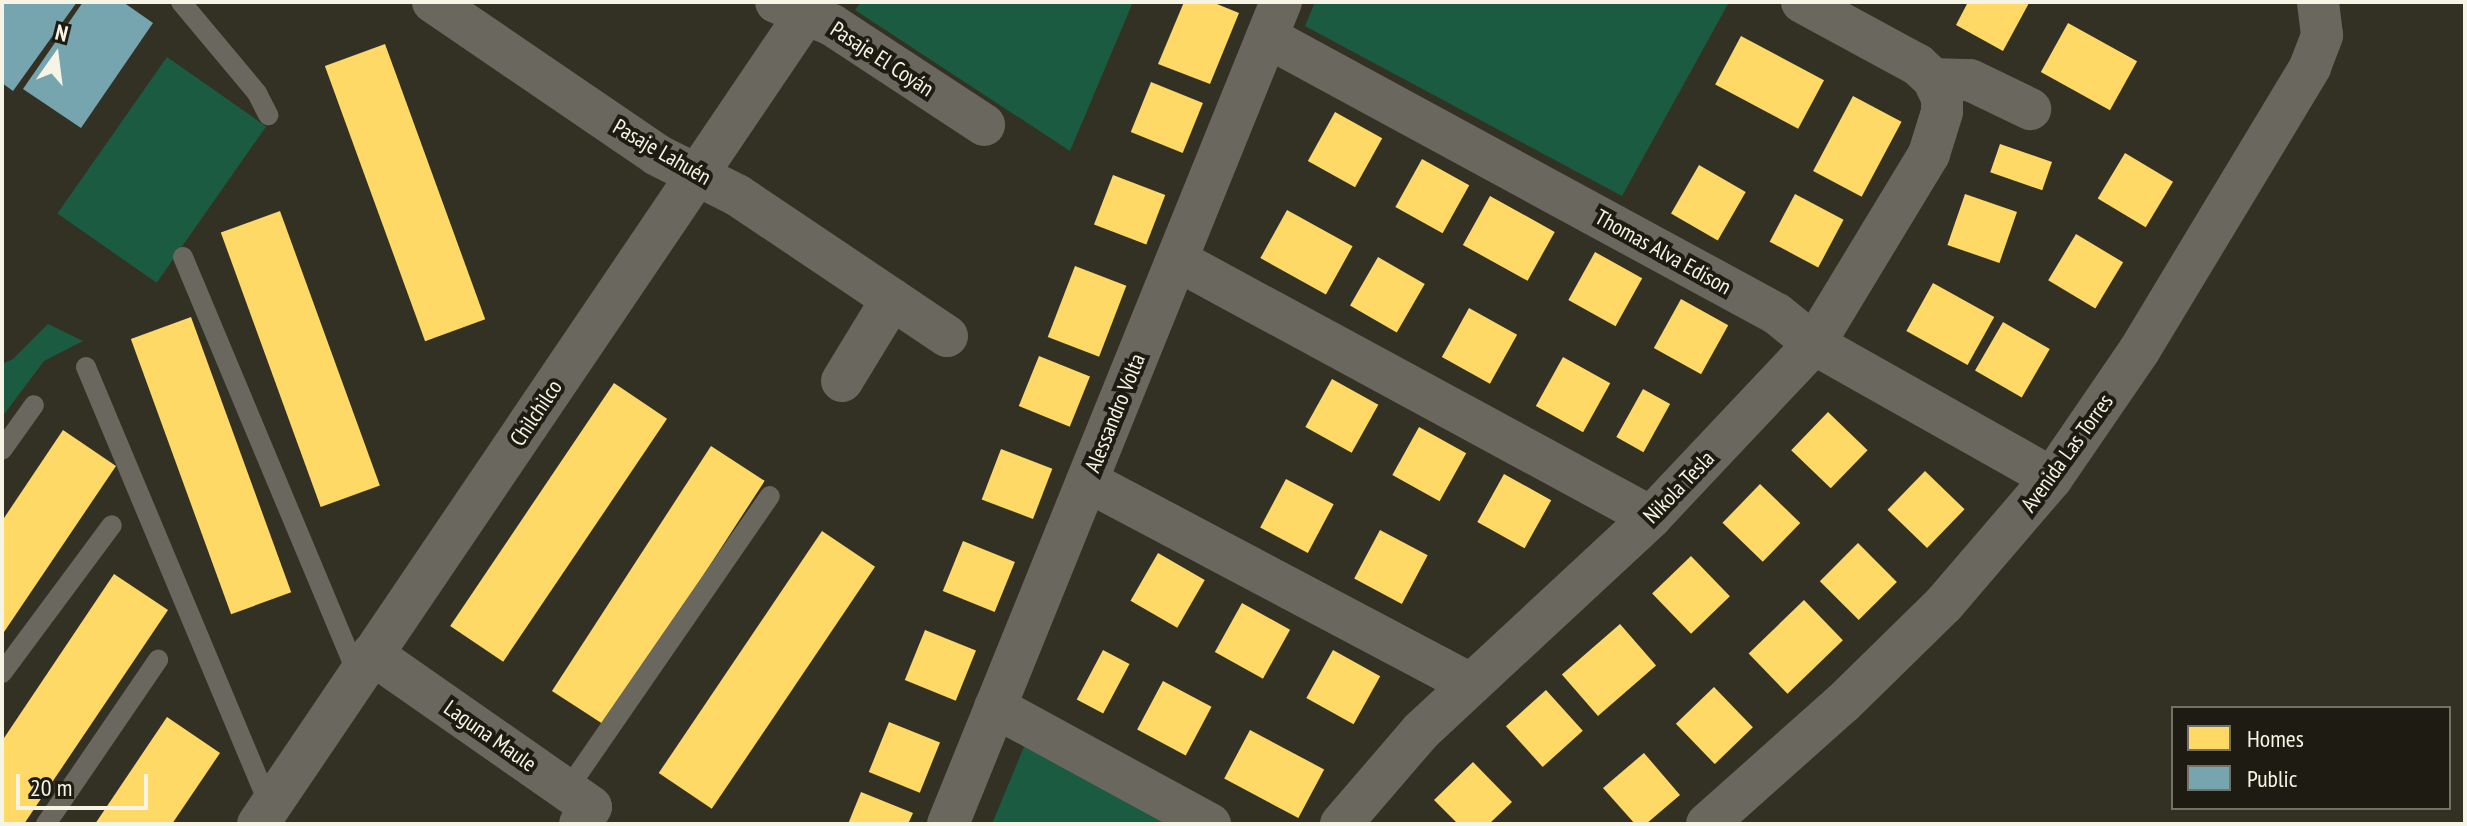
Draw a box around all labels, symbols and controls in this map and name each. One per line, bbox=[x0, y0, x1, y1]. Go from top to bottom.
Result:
north arrow bbox=[16, 16, 96, 96]
street label: Pasaje El Coyán bbox=[826, 16, 938, 102]
text: N bbox=[53, 18, 71, 48]
street label: Pasaje Lahuén bbox=[608, 113, 716, 191]
street label: Thomas Alva Edison bbox=[1590, 204, 1736, 300]
street label: Alessandro Volta bbox=[1079, 350, 1151, 476]
street label: Chilchilco bbox=[504, 375, 568, 451]
street label: Avenida Las Torres bbox=[2015, 389, 2119, 517]
street label: Nikola Tesla bbox=[1638, 445, 1720, 529]
street label: Laguna Maule bbox=[439, 695, 541, 777]
legend bbox=[2171, 706, 2451, 810]
text: Homes bbox=[2247, 723, 2304, 754]
scale bar bbox=[20, 758, 152, 808]
text: Public bbox=[2247, 763, 2297, 794]
text: 20 m bbox=[30, 772, 72, 803]

